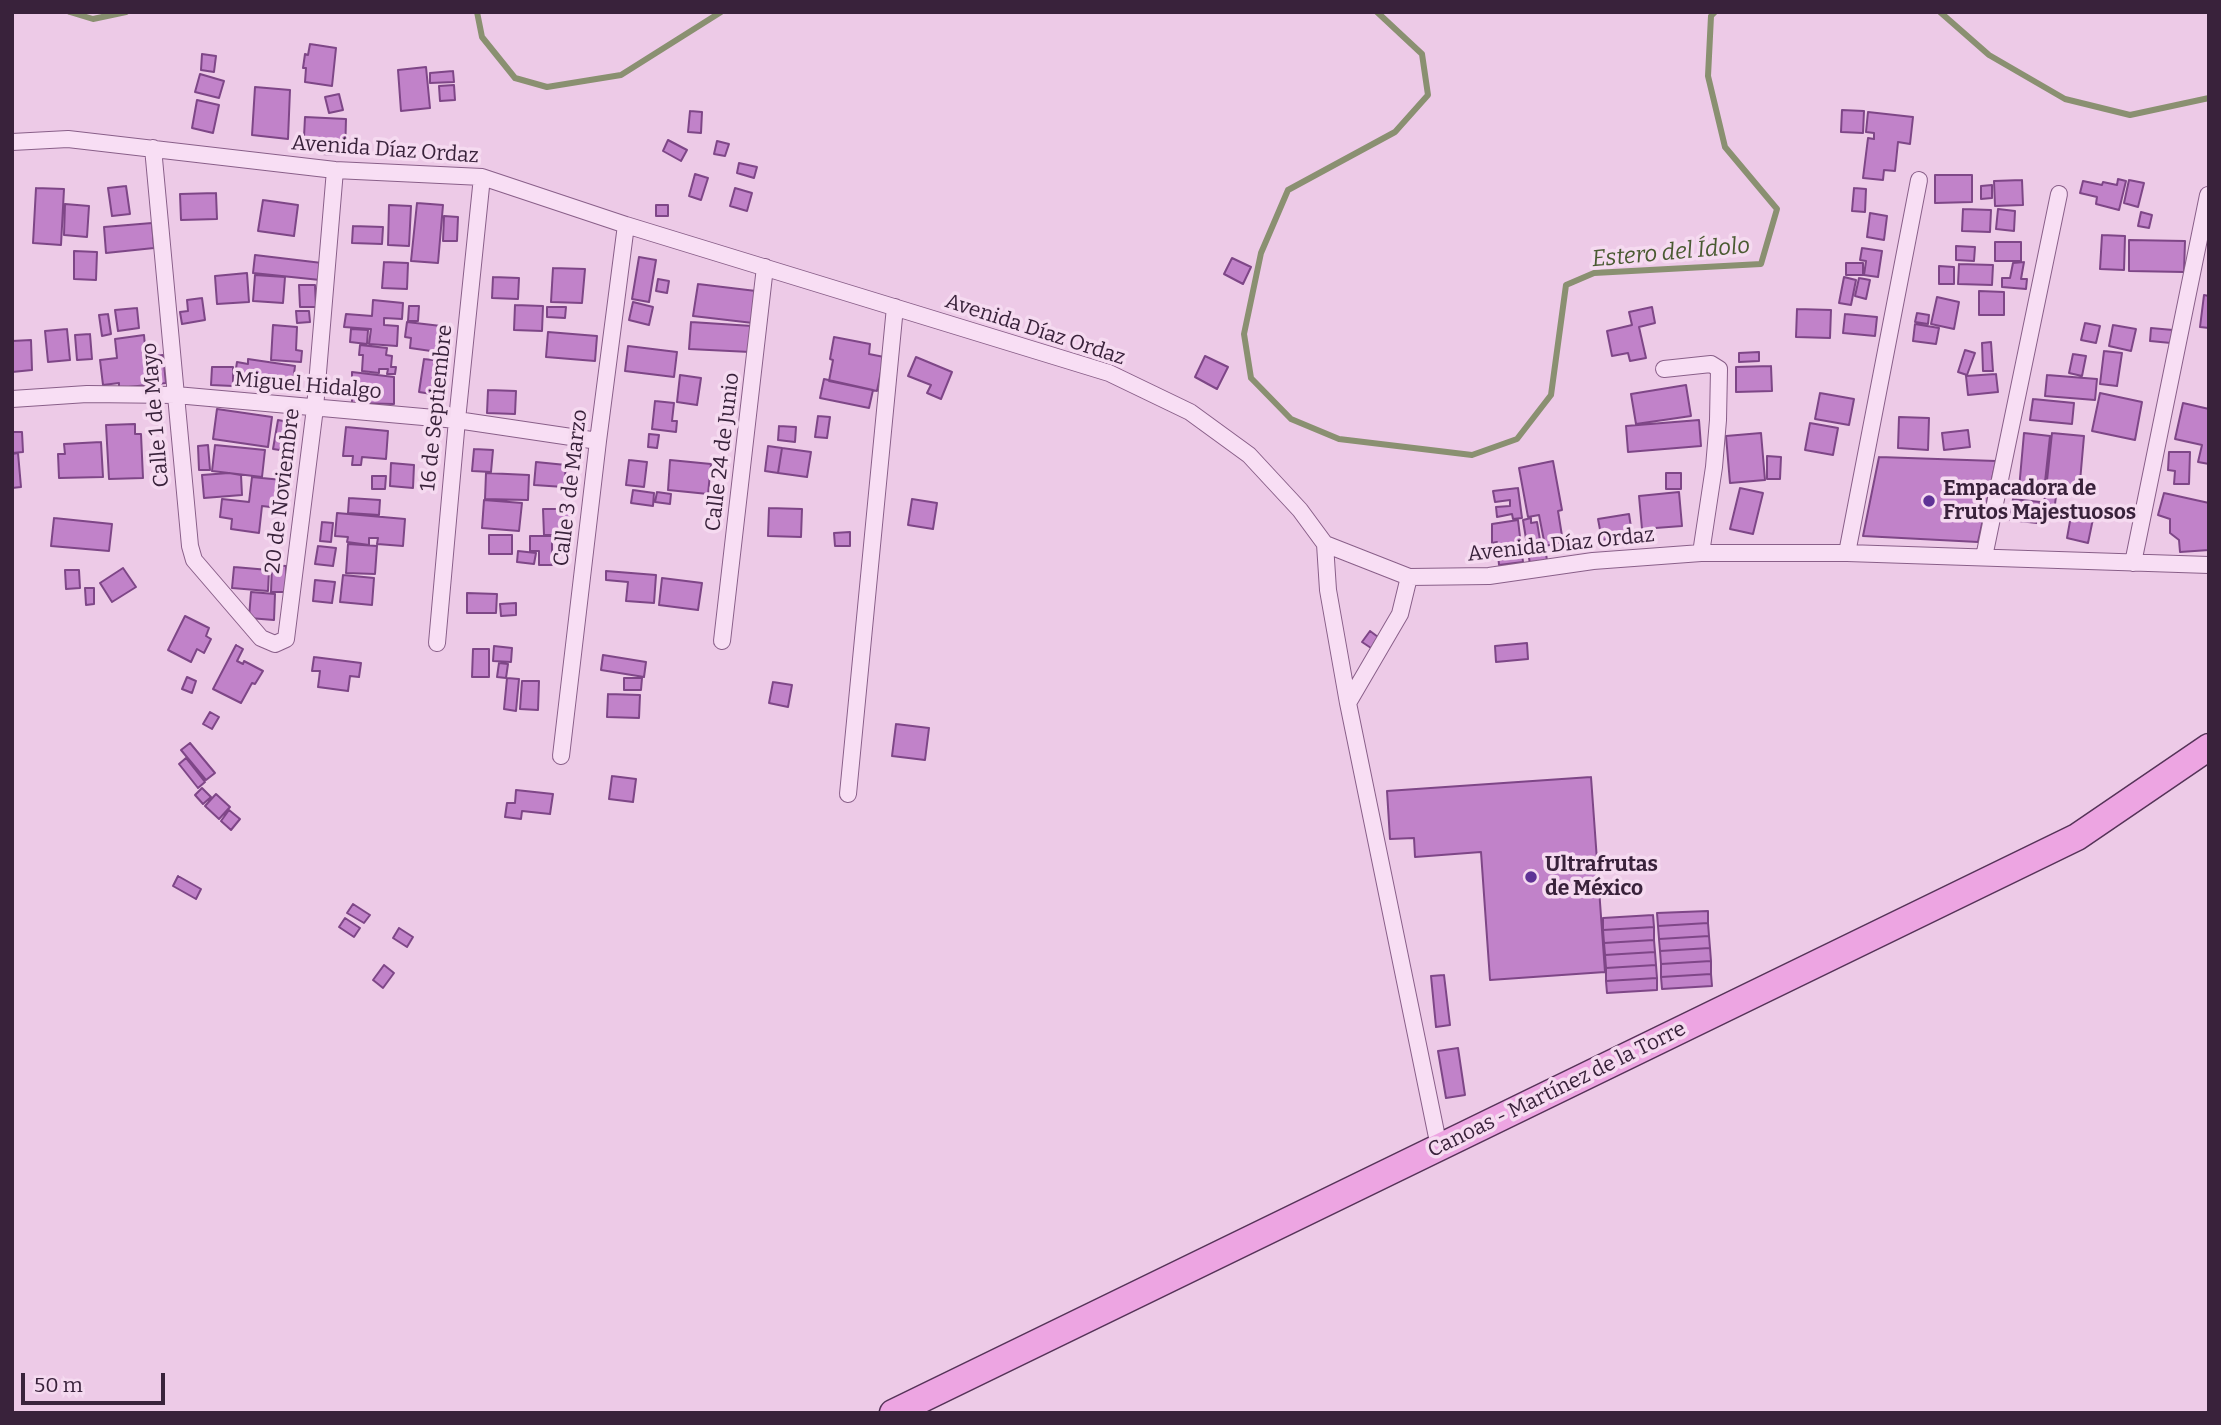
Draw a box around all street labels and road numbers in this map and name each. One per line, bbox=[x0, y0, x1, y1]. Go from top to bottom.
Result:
street label: Avenida Díaz Ordaz bbox=[290, 131, 480, 169]
street label: Avenida Díaz Ordaz bbox=[942, 289, 1128, 371]
street label: 16 de Septiembre bbox=[416, 323, 458, 493]
street label: Calle 1 de Mayo bbox=[137, 342, 175, 488]
street label: Miguel Hidalgo bbox=[233, 367, 383, 405]
street label: Calle 24 de Junio bbox=[701, 371, 745, 533]
street label: 20 de Noviembre bbox=[260, 407, 306, 575]
street label: Calle 3 de Marzo bbox=[549, 408, 593, 568]
street label: Avenida Díaz Ordaz bbox=[1466, 523, 1656, 567]
street label: Canoas - Martínez de la Torre bbox=[1424, 1016, 1690, 1164]

